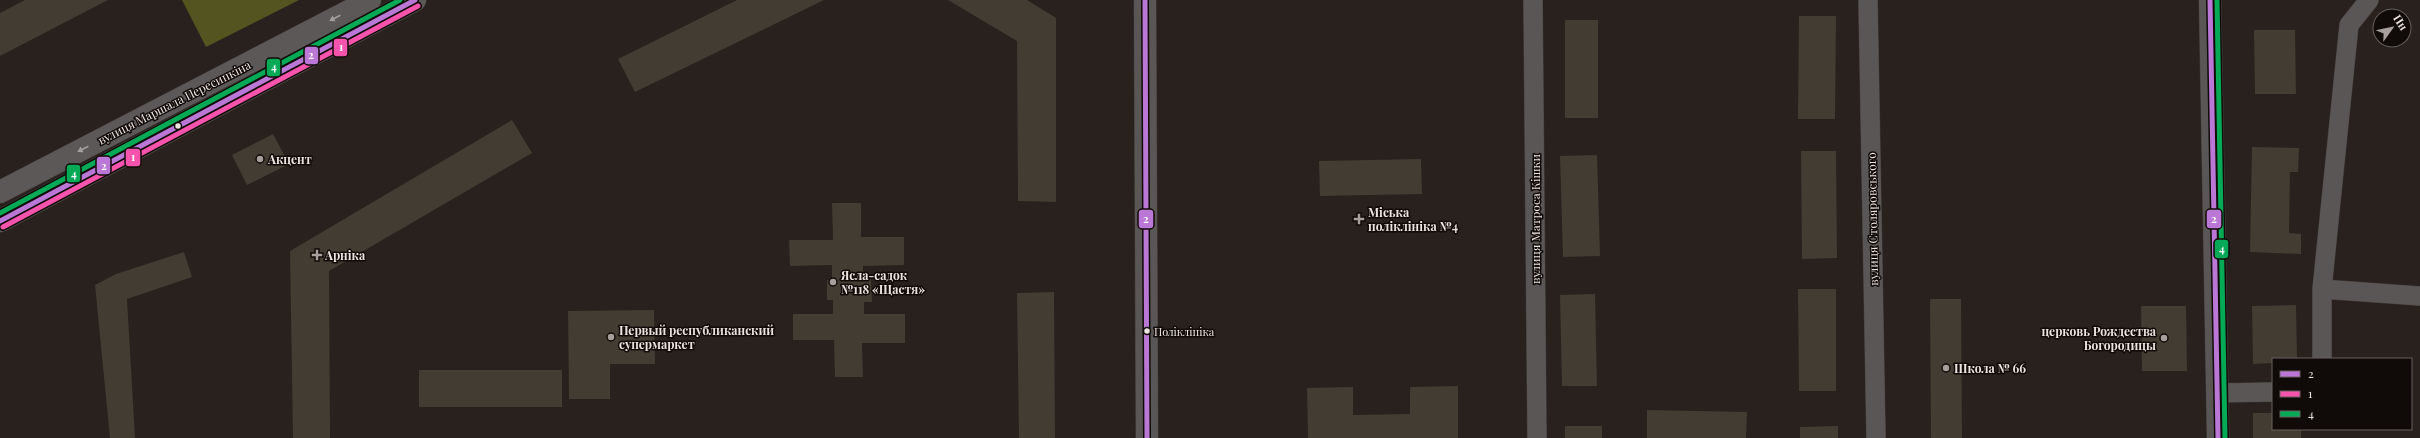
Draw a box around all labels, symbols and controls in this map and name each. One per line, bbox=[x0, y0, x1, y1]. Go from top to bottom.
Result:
north arrow bbox=[2372, 8, 2412, 48]
text: Пн bbox=[2390, 12, 2411, 33]
one-way arrow bbox=[330, 15, 341, 21]
line badge: 1 bbox=[333, 38, 348, 57]
text: 1 bbox=[339, 39, 343, 54]
line badge: 2 bbox=[304, 46, 319, 65]
text: 2 bbox=[308, 47, 314, 62]
street label: вулиця Маршала Пересипкіна bbox=[95, 56, 253, 148]
line badge: 4 bbox=[266, 58, 281, 77]
text: 4 bbox=[271, 59, 277, 74]
unlabelled marker bbox=[173, 121, 183, 131]
one-way arrow bbox=[77, 146, 89, 152]
line badge: 1 bbox=[125, 148, 141, 167]
text: 1 bbox=[131, 149, 135, 164]
place label: Акцент bbox=[267, 151, 312, 167]
street label: вулиця Столяровського bbox=[1863, 152, 1881, 286]
marker: Акцент bbox=[255, 154, 265, 164]
street label: вулиця Матроса Кішки bbox=[1527, 154, 1543, 284]
line badge: 2 bbox=[96, 156, 111, 175]
text: 2 bbox=[101, 158, 107, 173]
line badge: 4 bbox=[66, 164, 81, 183]
text: 4 bbox=[71, 166, 77, 181]
place label: Міська поліклініка №4 bbox=[1368, 204, 1458, 234]
line badge: 2 bbox=[1138, 209, 1154, 229]
line badge: 2 bbox=[2206, 209, 2222, 229]
text: 2 bbox=[1143, 211, 1149, 226]
text: 2 bbox=[2211, 211, 2217, 226]
marker: Міська поліклініка №4 bbox=[1353, 213, 1365, 225]
line badge: 4 bbox=[2214, 239, 2229, 259]
text: 4 bbox=[2219, 241, 2225, 256]
place label: Арніка bbox=[324, 247, 366, 263]
marker: Арніка bbox=[312, 250, 322, 260]
place label: Ясла-садок №118 «Щастя» bbox=[840, 267, 925, 297]
marker: Ясла-садок №118 «Щастя» bbox=[828, 277, 838, 287]
place label: Первый республиканский супермаркет bbox=[619, 322, 774, 352]
place label: церковь Рождества Богородицы bbox=[2041, 323, 2157, 353]
place label: Поліклініка bbox=[1154, 324, 1215, 339]
marker: Поліклініка bbox=[1142, 326, 1152, 336]
marker: Первый республиканский супермаркет bbox=[606, 332, 616, 342]
marker: церковь Рождества Богородицы bbox=[2159, 333, 2169, 343]
legend bbox=[2272, 358, 2412, 430]
place label: Школа № 66 bbox=[1954, 360, 2026, 376]
marker: Школа № 66 bbox=[1941, 363, 1951, 373]
text: 2 bbox=[2308, 365, 2314, 381]
text: 1 bbox=[2308, 385, 2313, 401]
text: 4 bbox=[2308, 405, 2314, 421]

